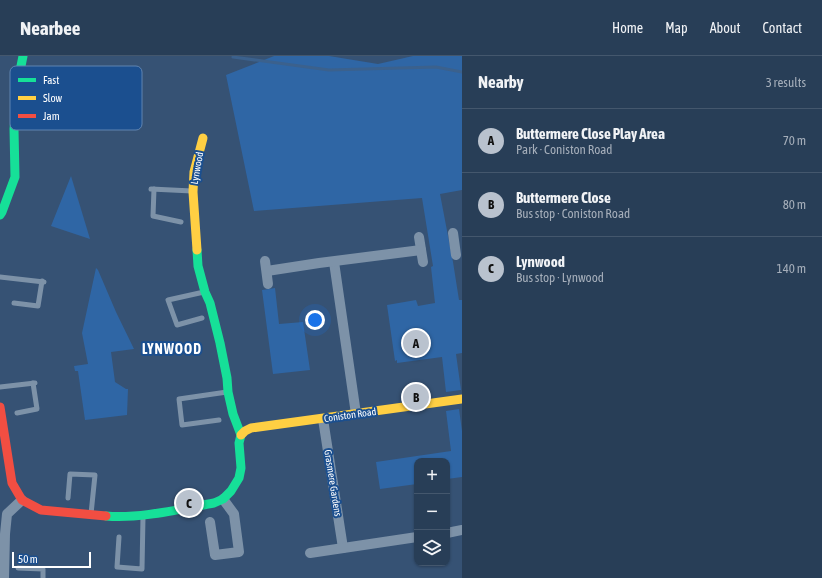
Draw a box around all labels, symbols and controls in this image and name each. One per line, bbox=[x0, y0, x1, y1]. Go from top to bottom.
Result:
text: Nearbee bbox=[20, 17, 80, 39]
text: Home bbox=[612, 20, 643, 36]
text: Map bbox=[665, 20, 688, 36]
text: About bbox=[710, 20, 741, 36]
text: Contact bbox=[763, 20, 802, 36]
legend bbox=[10, 66, 142, 130]
text: Nearby bbox=[478, 72, 524, 92]
text: Fast bbox=[43, 74, 59, 86]
text: 3 results bbox=[766, 75, 806, 90]
text: Slow bbox=[43, 92, 62, 104]
text: Jam bbox=[43, 110, 60, 122]
text: Buttermere Close Play Area bbox=[516, 125, 665, 142]
text: A bbox=[488, 133, 494, 148]
text: 70 m bbox=[783, 133, 806, 148]
text: Park · Coniston Road bbox=[516, 142, 613, 157]
street label: Lynwood bbox=[189, 151, 205, 185]
text: Buttermere Close bbox=[516, 189, 611, 206]
text: B bbox=[488, 197, 494, 212]
text: 80 m bbox=[783, 197, 806, 212]
text: Bus stop · Coniston Road bbox=[516, 206, 630, 221]
text: Lynwood bbox=[516, 253, 565, 270]
text: C bbox=[488, 261, 494, 276]
text: 140 m bbox=[777, 261, 806, 276]
text: Bus stop · Lynwood bbox=[516, 270, 604, 285]
your location bbox=[305, 310, 325, 330]
pin: A bbox=[403, 328, 429, 358]
district label: LYNWOOD bbox=[142, 341, 202, 357]
pin: B bbox=[403, 382, 429, 412]
street label: Coniston Road bbox=[323, 406, 377, 424]
street label: Grasmere Gardens bbox=[322, 449, 344, 518]
map controls bbox=[414, 458, 450, 566]
button: + bbox=[414, 458, 450, 494]
pin: C bbox=[176, 488, 202, 518]
button: − bbox=[414, 494, 450, 530]
button: layers bbox=[414, 530, 450, 566]
scale bar bbox=[12, 550, 91, 569]
text: 50 m bbox=[18, 553, 38, 565]

